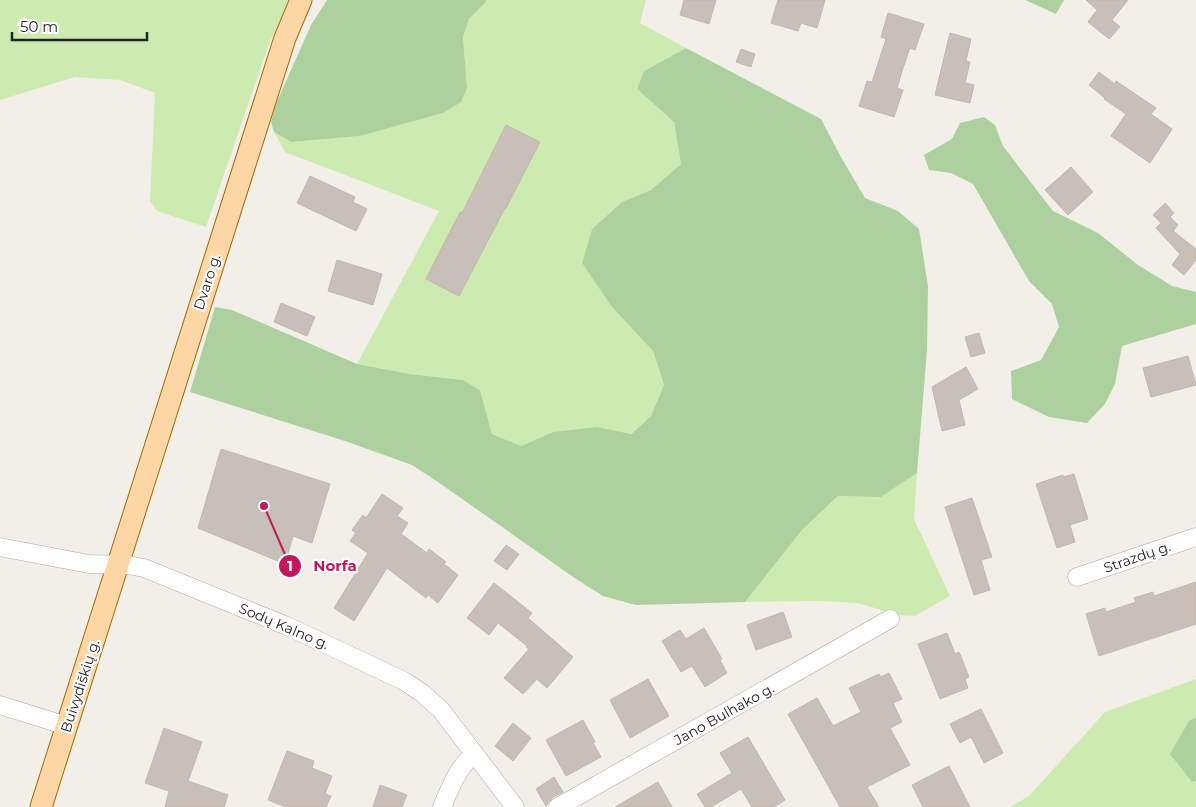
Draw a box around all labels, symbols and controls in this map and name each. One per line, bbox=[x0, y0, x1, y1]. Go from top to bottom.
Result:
scale bar bbox=[12, 10, 148, 42]
text: 50 m bbox=[20, 17, 58, 36]
street label: Dvaro g. bbox=[190, 252, 224, 312]
street label: Strazdų g. bbox=[1101, 537, 1173, 577]
callout: Norfa bbox=[278, 551, 366, 581]
text: 1 bbox=[287, 556, 293, 575]
text: Norfa bbox=[313, 556, 357, 575]
street label: Sodų Kalno g. bbox=[236, 599, 332, 653]
street label: Buivydiškių g. bbox=[57, 637, 103, 735]
street label: Jano Bulhako g. bbox=[670, 679, 777, 749]

